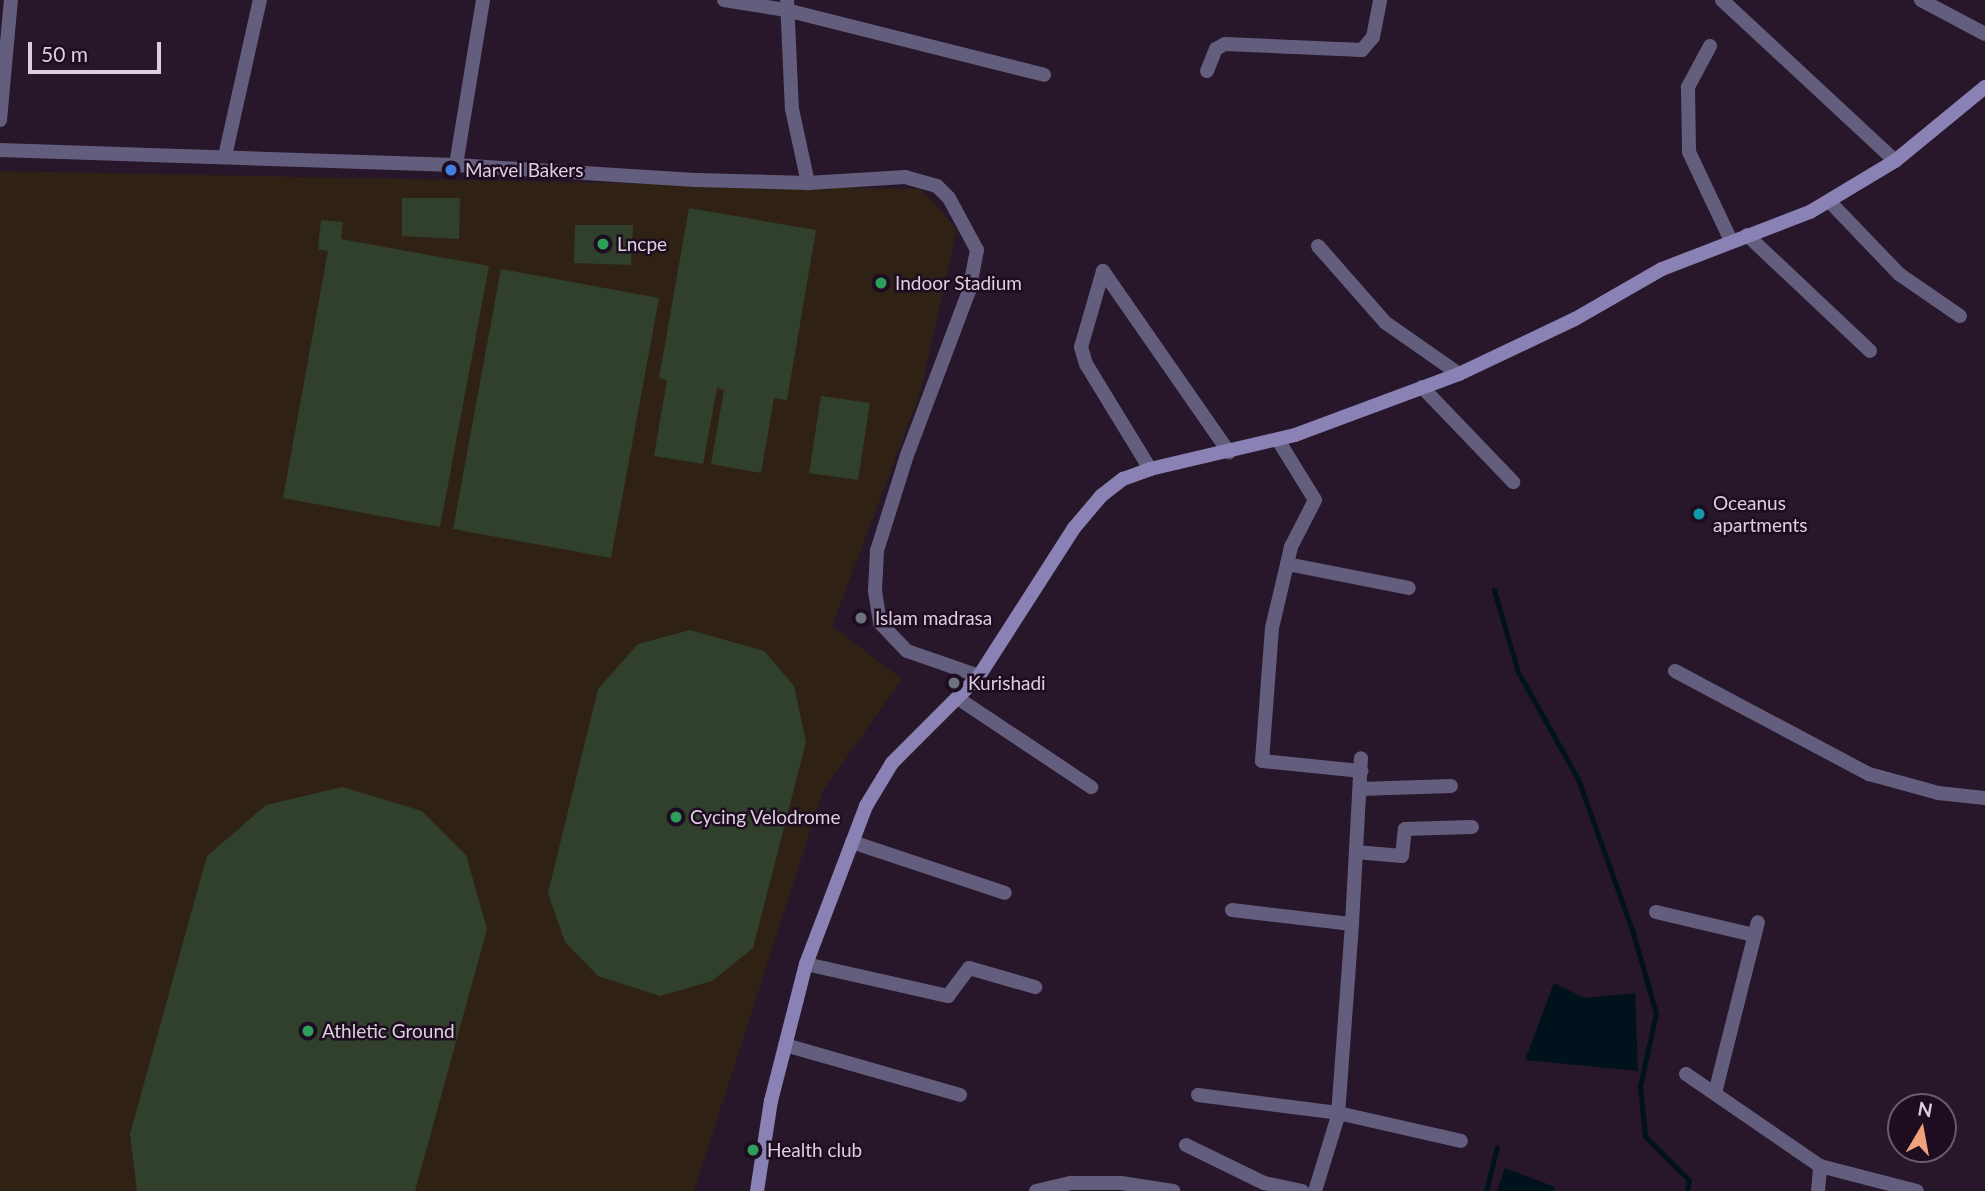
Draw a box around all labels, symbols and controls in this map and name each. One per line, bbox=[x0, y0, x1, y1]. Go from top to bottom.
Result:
scale bar bbox=[32, 28, 164, 72]
text: 50 m bbox=[41, 41, 88, 66]
place label: Marvel Bakers bbox=[465, 159, 583, 181]
marker: Marvel Bakers bbox=[443, 162, 459, 178]
place label: Lncpe bbox=[617, 233, 667, 255]
marker: Lncpe bbox=[595, 236, 611, 252]
place label: Indoor Stadium bbox=[895, 272, 1022, 294]
marker: Indoor Stadium bbox=[873, 275, 889, 291]
place label: Oceanus apartments bbox=[1713, 492, 1807, 536]
marker: Oceanus apartments bbox=[1691, 506, 1707, 522]
place label: Islam madrasa bbox=[875, 607, 992, 629]
marker: Islam madrasa bbox=[853, 610, 869, 626]
place label: Kurishadi bbox=[968, 672, 1046, 694]
marker: Kurishadi bbox=[946, 675, 962, 691]
place label: Cycing Velodrome bbox=[690, 806, 841, 828]
marker: Cycing Velodrome bbox=[668, 809, 684, 825]
place label: Athletic Ground bbox=[322, 1020, 455, 1042]
marker: Athletic Ground bbox=[300, 1023, 316, 1039]
north arrow bbox=[1887, 1093, 1957, 1163]
text: N bbox=[1916, 1096, 1935, 1121]
place label: Health club bbox=[767, 1139, 862, 1161]
marker: Health club bbox=[745, 1142, 761, 1158]

